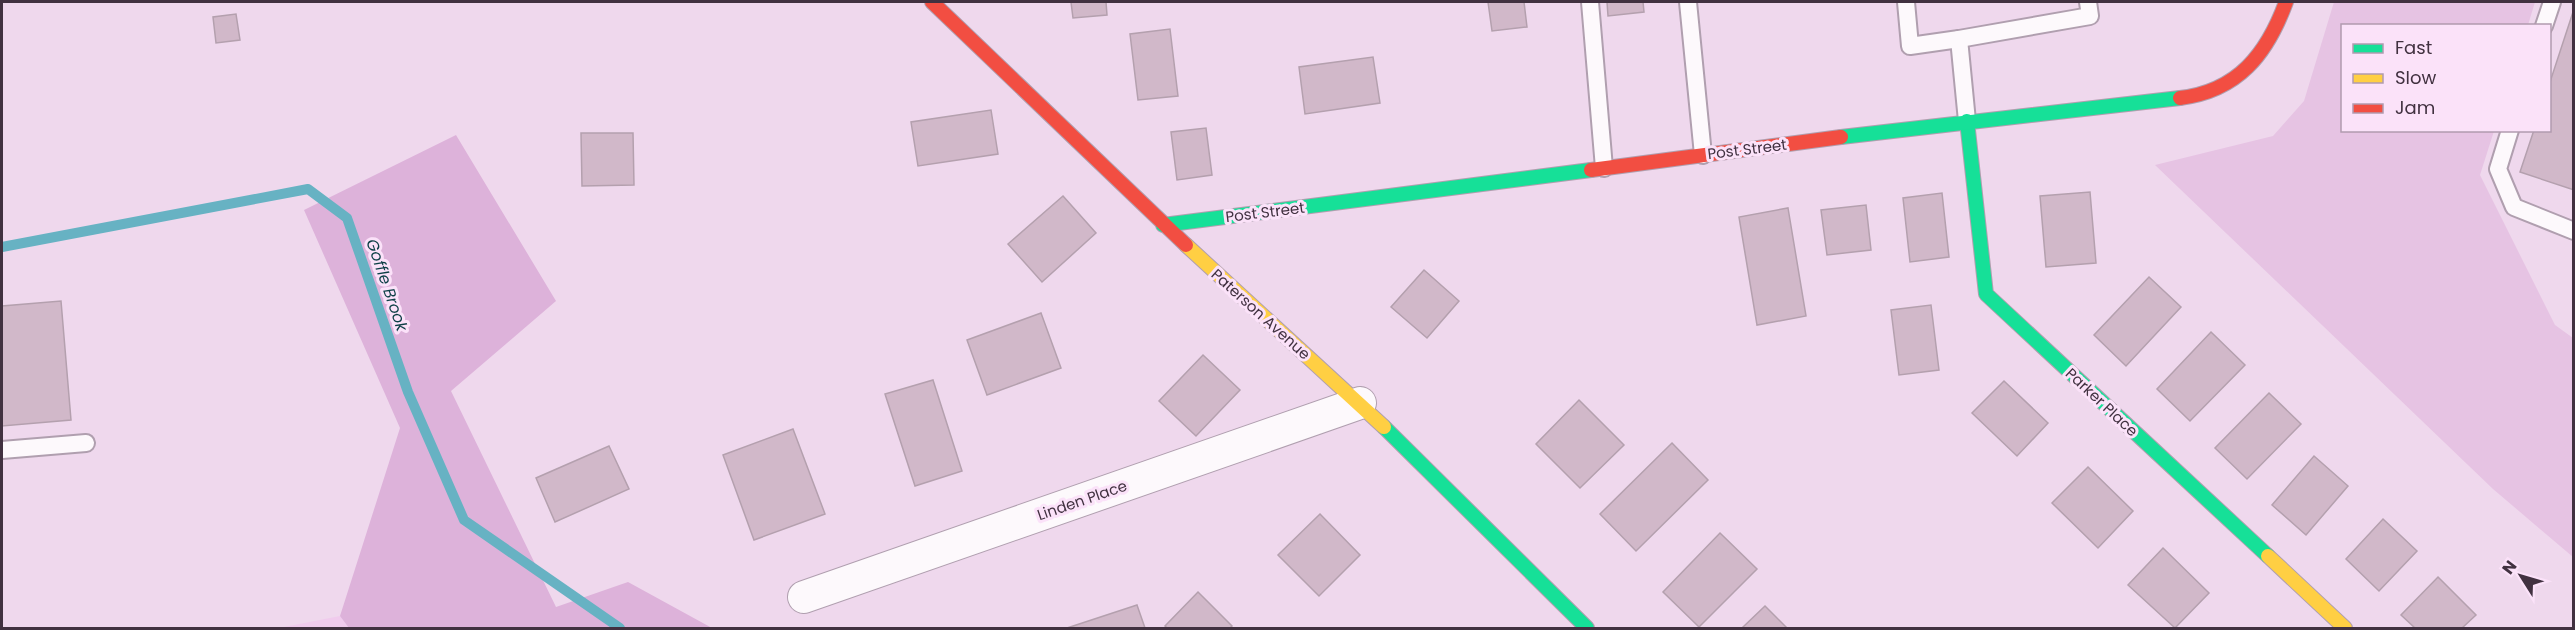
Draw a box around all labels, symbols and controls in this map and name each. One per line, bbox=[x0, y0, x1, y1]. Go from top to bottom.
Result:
legend bbox=[2341, 24, 2551, 132]
text: Fast bbox=[2395, 35, 2432, 60]
text: Slow bbox=[2395, 65, 2437, 90]
text: Jam bbox=[2395, 95, 2435, 120]
street label: Post Street bbox=[1706, 134, 1788, 164]
street label: Post Street bbox=[1224, 197, 1306, 227]
water label: Goffle Brook bbox=[360, 236, 414, 335]
street label: Paterson Avenue bbox=[1207, 264, 1315, 364]
street label: Parker Place bbox=[2061, 363, 2143, 441]
street label: Linden Place bbox=[1034, 475, 1130, 525]
north arrow bbox=[2491, 546, 2551, 606]
text: N bbox=[2497, 556, 2522, 579]

